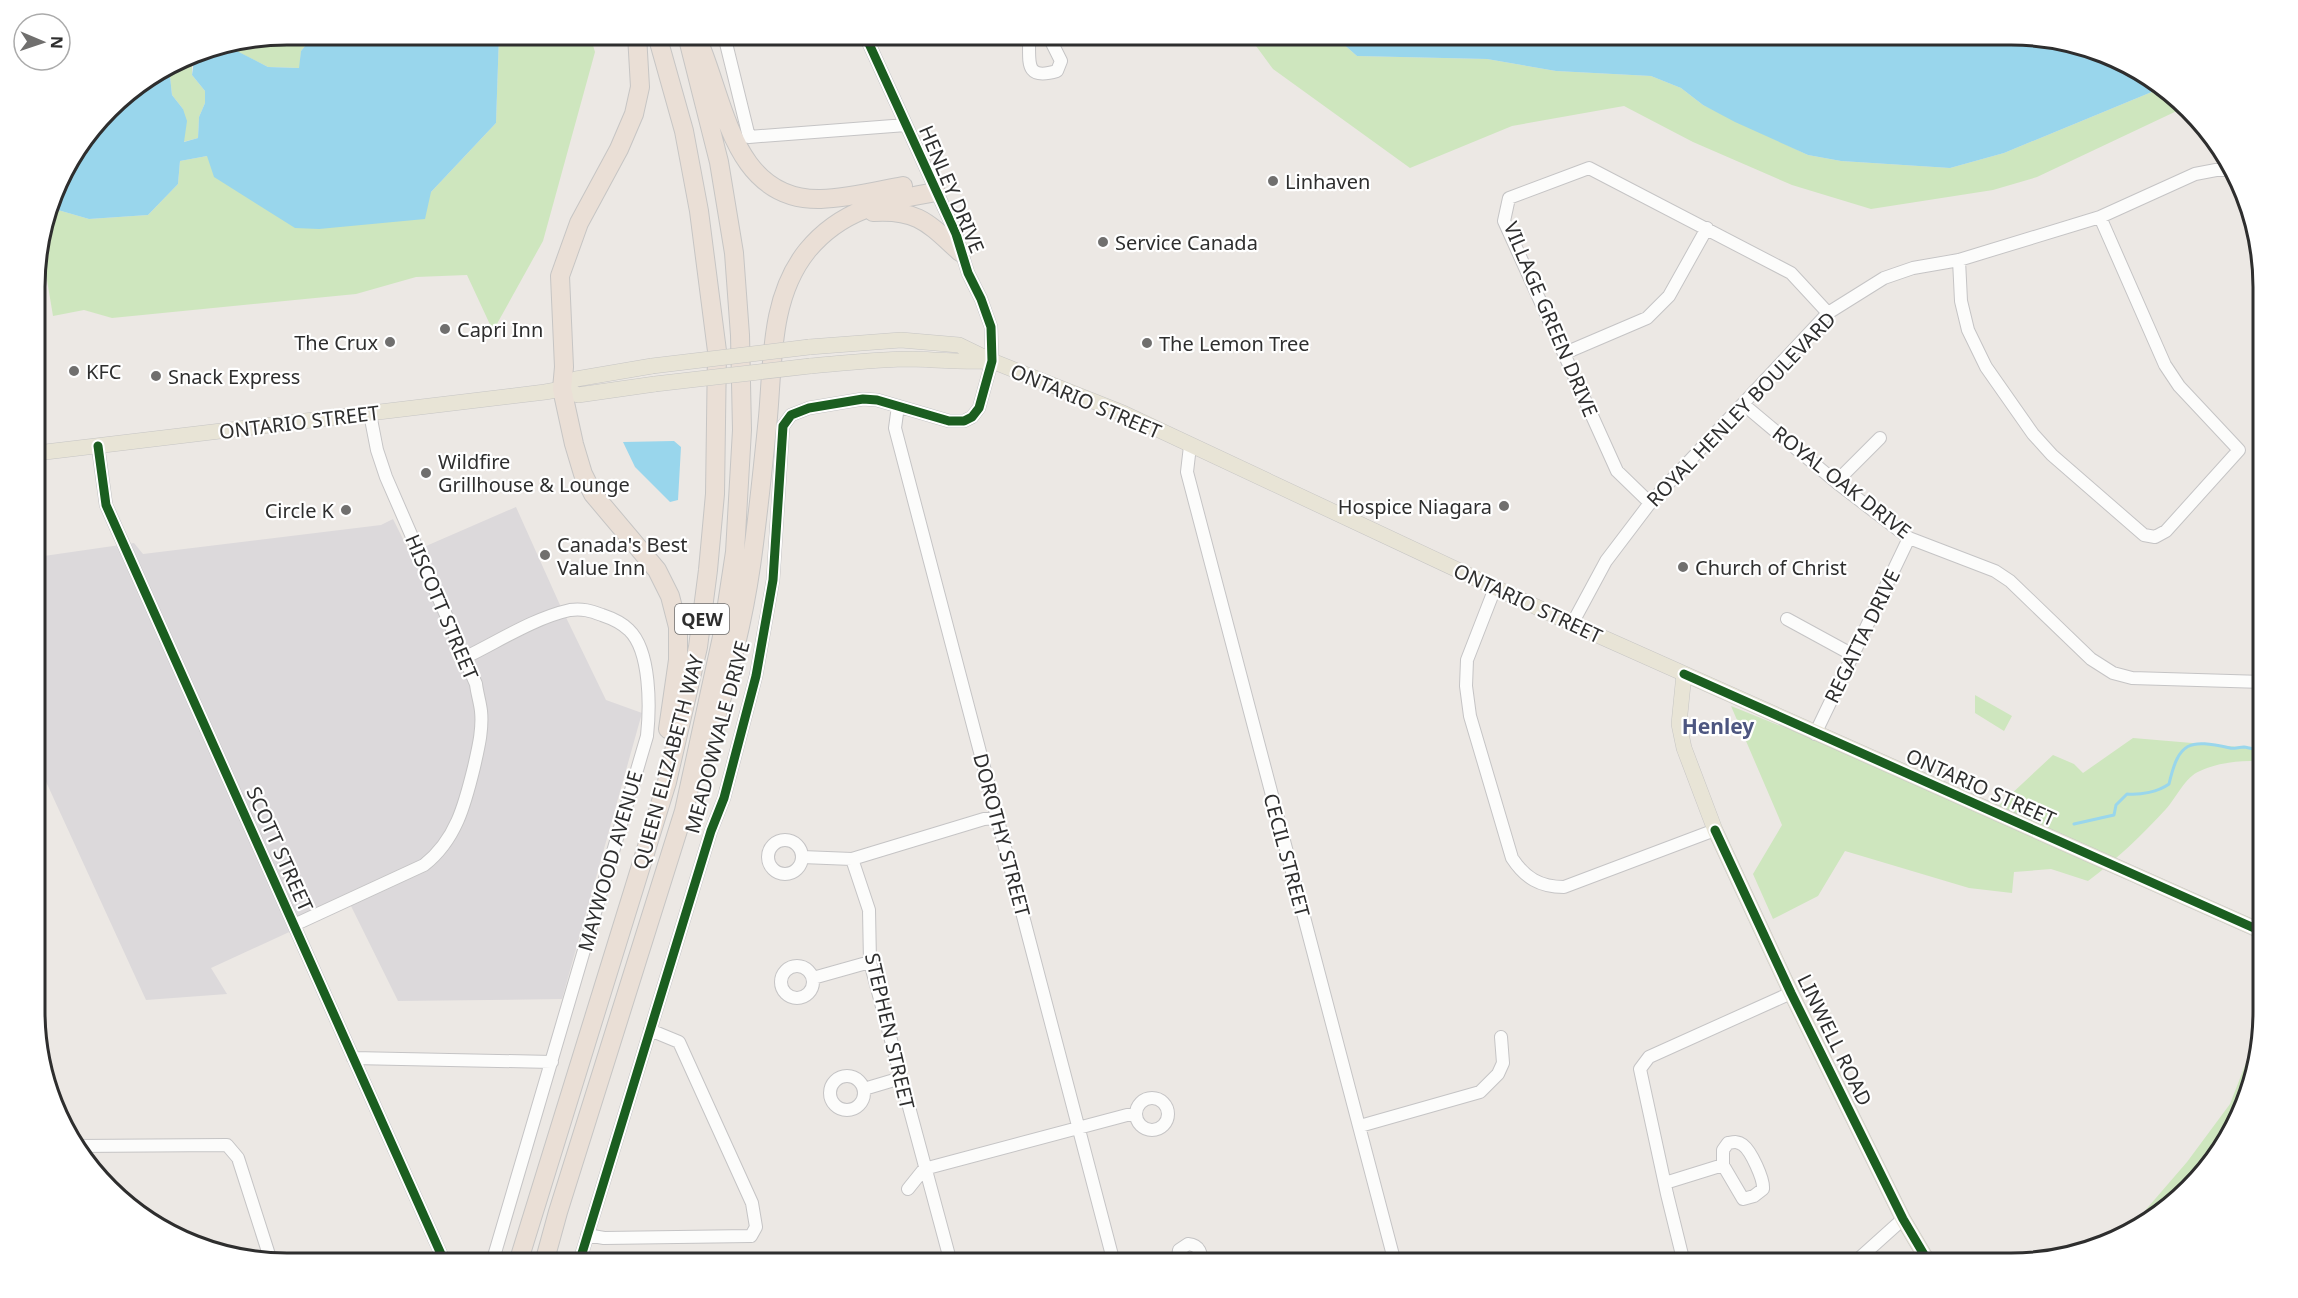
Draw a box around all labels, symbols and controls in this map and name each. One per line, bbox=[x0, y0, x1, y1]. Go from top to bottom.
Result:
north arrow bbox=[12, 12, 72, 72]
text: N bbox=[46, 36, 68, 49]
street label: HENLEY DRIVE bbox=[913, 121, 991, 257]
place label: Linhaven bbox=[1285, 168, 1370, 195]
marker: Linhaven bbox=[1266, 174, 1280, 188]
street label: VILLAGE GREEN DRIVE bbox=[1498, 217, 1604, 421]
place label: Service Canada bbox=[1115, 229, 1258, 256]
marker: Service Canada bbox=[1096, 235, 1110, 249]
street label: ROYAL HENLEY BOULEVARD bbox=[1640, 306, 1842, 512]
place label: Capri Inn bbox=[457, 316, 543, 343]
marker: Capri Inn bbox=[438, 322, 452, 336]
place label: The Crux bbox=[294, 329, 378, 356]
place label: The Lemon Tree bbox=[1159, 330, 1310, 357]
marker: The Crux bbox=[383, 335, 397, 349]
marker: The Lemon Tree bbox=[1140, 336, 1154, 350]
street label: ONTARIO STREET bbox=[1007, 357, 1165, 445]
place label: KFC bbox=[86, 358, 122, 385]
place label: Snack Express bbox=[168, 363, 300, 390]
marker: KFC bbox=[67, 364, 81, 378]
marker: Snack Express bbox=[149, 369, 163, 383]
street label: ONTARIO STREET bbox=[217, 399, 381, 445]
street label: ROYAL OAK DRIVE bbox=[1767, 419, 1917, 545]
place label: Wildfire Grillhouse & Lounge bbox=[438, 448, 630, 498]
marker: Wildfire Grillhouse & Lounge bbox=[419, 466, 433, 480]
place label: Hospice Niagara bbox=[1338, 493, 1492, 520]
place label: Circle K bbox=[265, 497, 335, 524]
marker: Hospice Niagara bbox=[1497, 499, 1511, 513]
marker: Circle K bbox=[339, 503, 353, 517]
street label: HISCOTT STREET bbox=[399, 530, 485, 684]
place label: Canada's Best Value Inn bbox=[557, 531, 688, 581]
marker: Canada's Best Value Inn bbox=[538, 548, 552, 562]
place label: Church of Christ bbox=[1695, 554, 1847, 581]
street label: ONTARIO STREET bbox=[1449, 557, 1607, 649]
marker: Church of Christ bbox=[1676, 560, 1690, 574]
street label: REGATTA DRIVE bbox=[1818, 565, 1906, 707]
road number: QEW bbox=[675, 604, 729, 634]
street label: MEADOWVALE DRIVE bbox=[678, 638, 756, 836]
street label: QUEEN ELIZABETH WAY bbox=[626, 651, 710, 872]
district label: Henley bbox=[1682, 712, 1754, 740]
street label: ONTARIO STREET bbox=[1902, 742, 2060, 832]
street label: DOROTHY STREET bbox=[967, 750, 1037, 920]
street label: MAYWOOD AVENUE bbox=[571, 768, 649, 954]
street label: SCOTT STREET bbox=[240, 782, 320, 916]
street label: CECIL STREET bbox=[1258, 790, 1316, 920]
street label: STEPHEN STREET bbox=[859, 950, 921, 1112]
street label: LINWELL ROAD bbox=[1791, 970, 1879, 1110]

